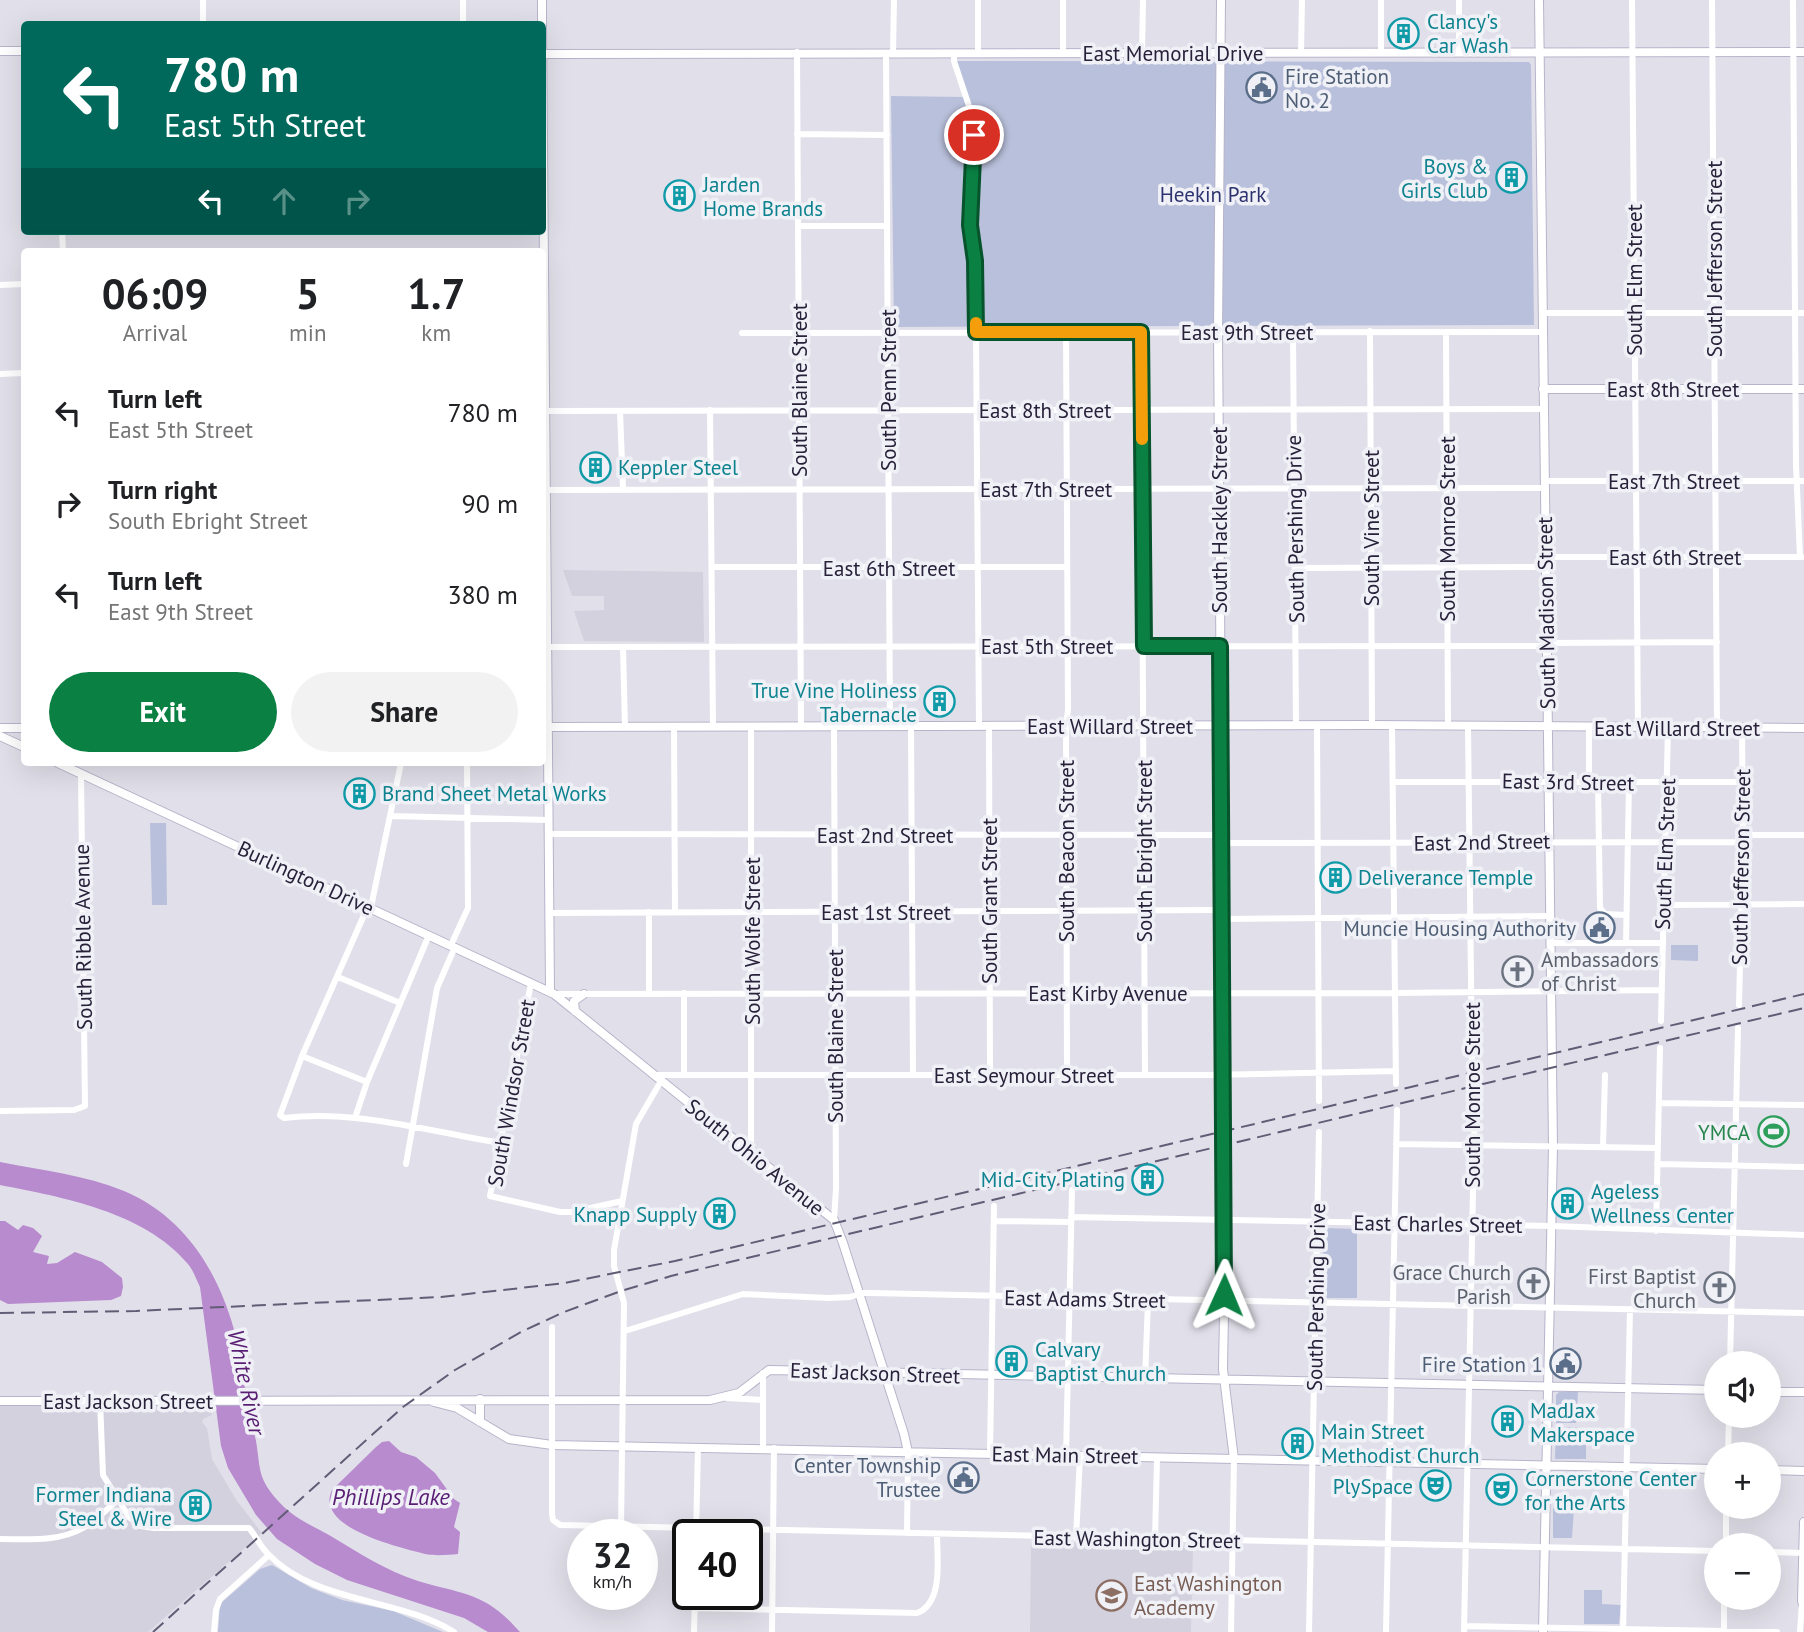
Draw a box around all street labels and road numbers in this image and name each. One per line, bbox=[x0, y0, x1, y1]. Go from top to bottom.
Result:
street label: East Memorial Drive bbox=[1083, 40, 1263, 67]
street label: South Jefferson Street bbox=[1701, 161, 1728, 357]
street label: South Elm Street bbox=[1621, 204, 1648, 356]
street label: South Blaine Street bbox=[786, 303, 813, 477]
street label: South Penn Street bbox=[875, 309, 902, 471]
street label: East 9th Street bbox=[1181, 319, 1313, 346]
street label: East 8th Street bbox=[1607, 376, 1739, 403]
street label: East 8th Street bbox=[979, 397, 1111, 424]
street label: South Hackley Street bbox=[1206, 427, 1233, 613]
street label: South Pershing Drive bbox=[1280, 435, 1310, 623]
street label: South Monroe Street bbox=[1434, 436, 1461, 622]
street label: South Vine Street bbox=[1358, 450, 1385, 606]
street label: East 7th Street bbox=[1608, 468, 1740, 495]
street label: East 7th Street bbox=[980, 476, 1112, 503]
street label: South Madison Street bbox=[1531, 516, 1561, 710]
street label: East 6th Street bbox=[1609, 544, 1741, 571]
street label: East 6th Street bbox=[823, 555, 955, 582]
street label: East 5th Street bbox=[981, 633, 1113, 660]
street label: East Willard Street bbox=[1027, 713, 1193, 740]
street label: East Willard Street bbox=[1594, 715, 1760, 742]
street label: South Beacon Street bbox=[1053, 760, 1080, 942]
street label: South Ebright Street bbox=[1131, 760, 1158, 942]
street label: East 3rd Street bbox=[1502, 767, 1634, 797]
street label: South Jefferson Street bbox=[1726, 769, 1756, 965]
street label: South Elm Street bbox=[1649, 778, 1681, 930]
street label: South Grant Street bbox=[976, 818, 1003, 984]
street label: East 2nd Street bbox=[817, 822, 953, 849]
street label: East 2nd Street bbox=[1413, 827, 1551, 857]
street label: Burlington Drive bbox=[233, 835, 379, 921]
street label: South Ribble Avenue bbox=[68, 844, 98, 1030]
street label: South Wolfe Street bbox=[739, 857, 766, 1025]
street label: East 1st Street bbox=[821, 899, 951, 926]
street label: South Blaine Street bbox=[822, 949, 849, 1123]
street label: East Kirby Avenue bbox=[1028, 980, 1188, 1007]
street label: South Windsor Street bbox=[481, 997, 541, 1189]
street label: South Monroe Street bbox=[1459, 1002, 1486, 1188]
street label: East Seymour Street bbox=[934, 1062, 1114, 1089]
street label: South Ohio Avenue bbox=[680, 1093, 830, 1221]
street label: South Pershing Drive bbox=[1301, 1203, 1331, 1391]
street label: East Charles Street bbox=[1353, 1209, 1523, 1239]
street label: East Adams Street bbox=[1004, 1284, 1166, 1314]
street label: East Jackson Street bbox=[790, 1357, 960, 1389]
street label: East Jackson Street bbox=[43, 1388, 213, 1415]
street label: East Main Street bbox=[991, 1440, 1139, 1470]
street label: East Washington Street bbox=[1033, 1524, 1241, 1554]

